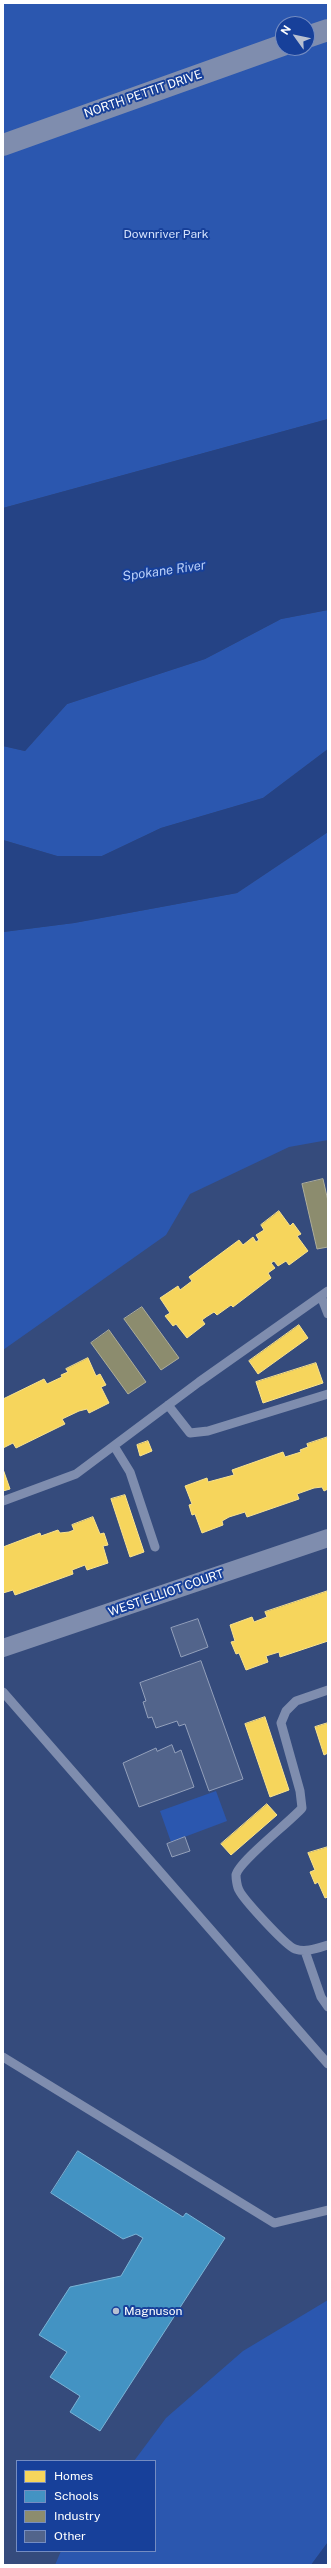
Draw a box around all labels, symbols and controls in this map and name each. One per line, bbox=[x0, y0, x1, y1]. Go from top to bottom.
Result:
north arrow bbox=[275, 16, 315, 56]
text: N bbox=[278, 23, 293, 37]
street label: NORTH PETTIT DRIVE bbox=[82, 67, 204, 121]
park label: Downriver Park bbox=[124, 227, 208, 241]
water label: Spokane River bbox=[121, 557, 207, 585]
street label: WEST ELLIOT COURT bbox=[106, 1566, 226, 1620]
place label: Magnuson bbox=[124, 2304, 182, 2318]
marker: Magnuson bbox=[111, 2306, 121, 2316]
legend bbox=[16, 2460, 156, 2552]
text: Homes bbox=[54, 2469, 93, 2483]
text: Schools bbox=[54, 2489, 99, 2503]
text: Industry bbox=[54, 2509, 100, 2523]
text: Other bbox=[54, 2529, 86, 2543]

